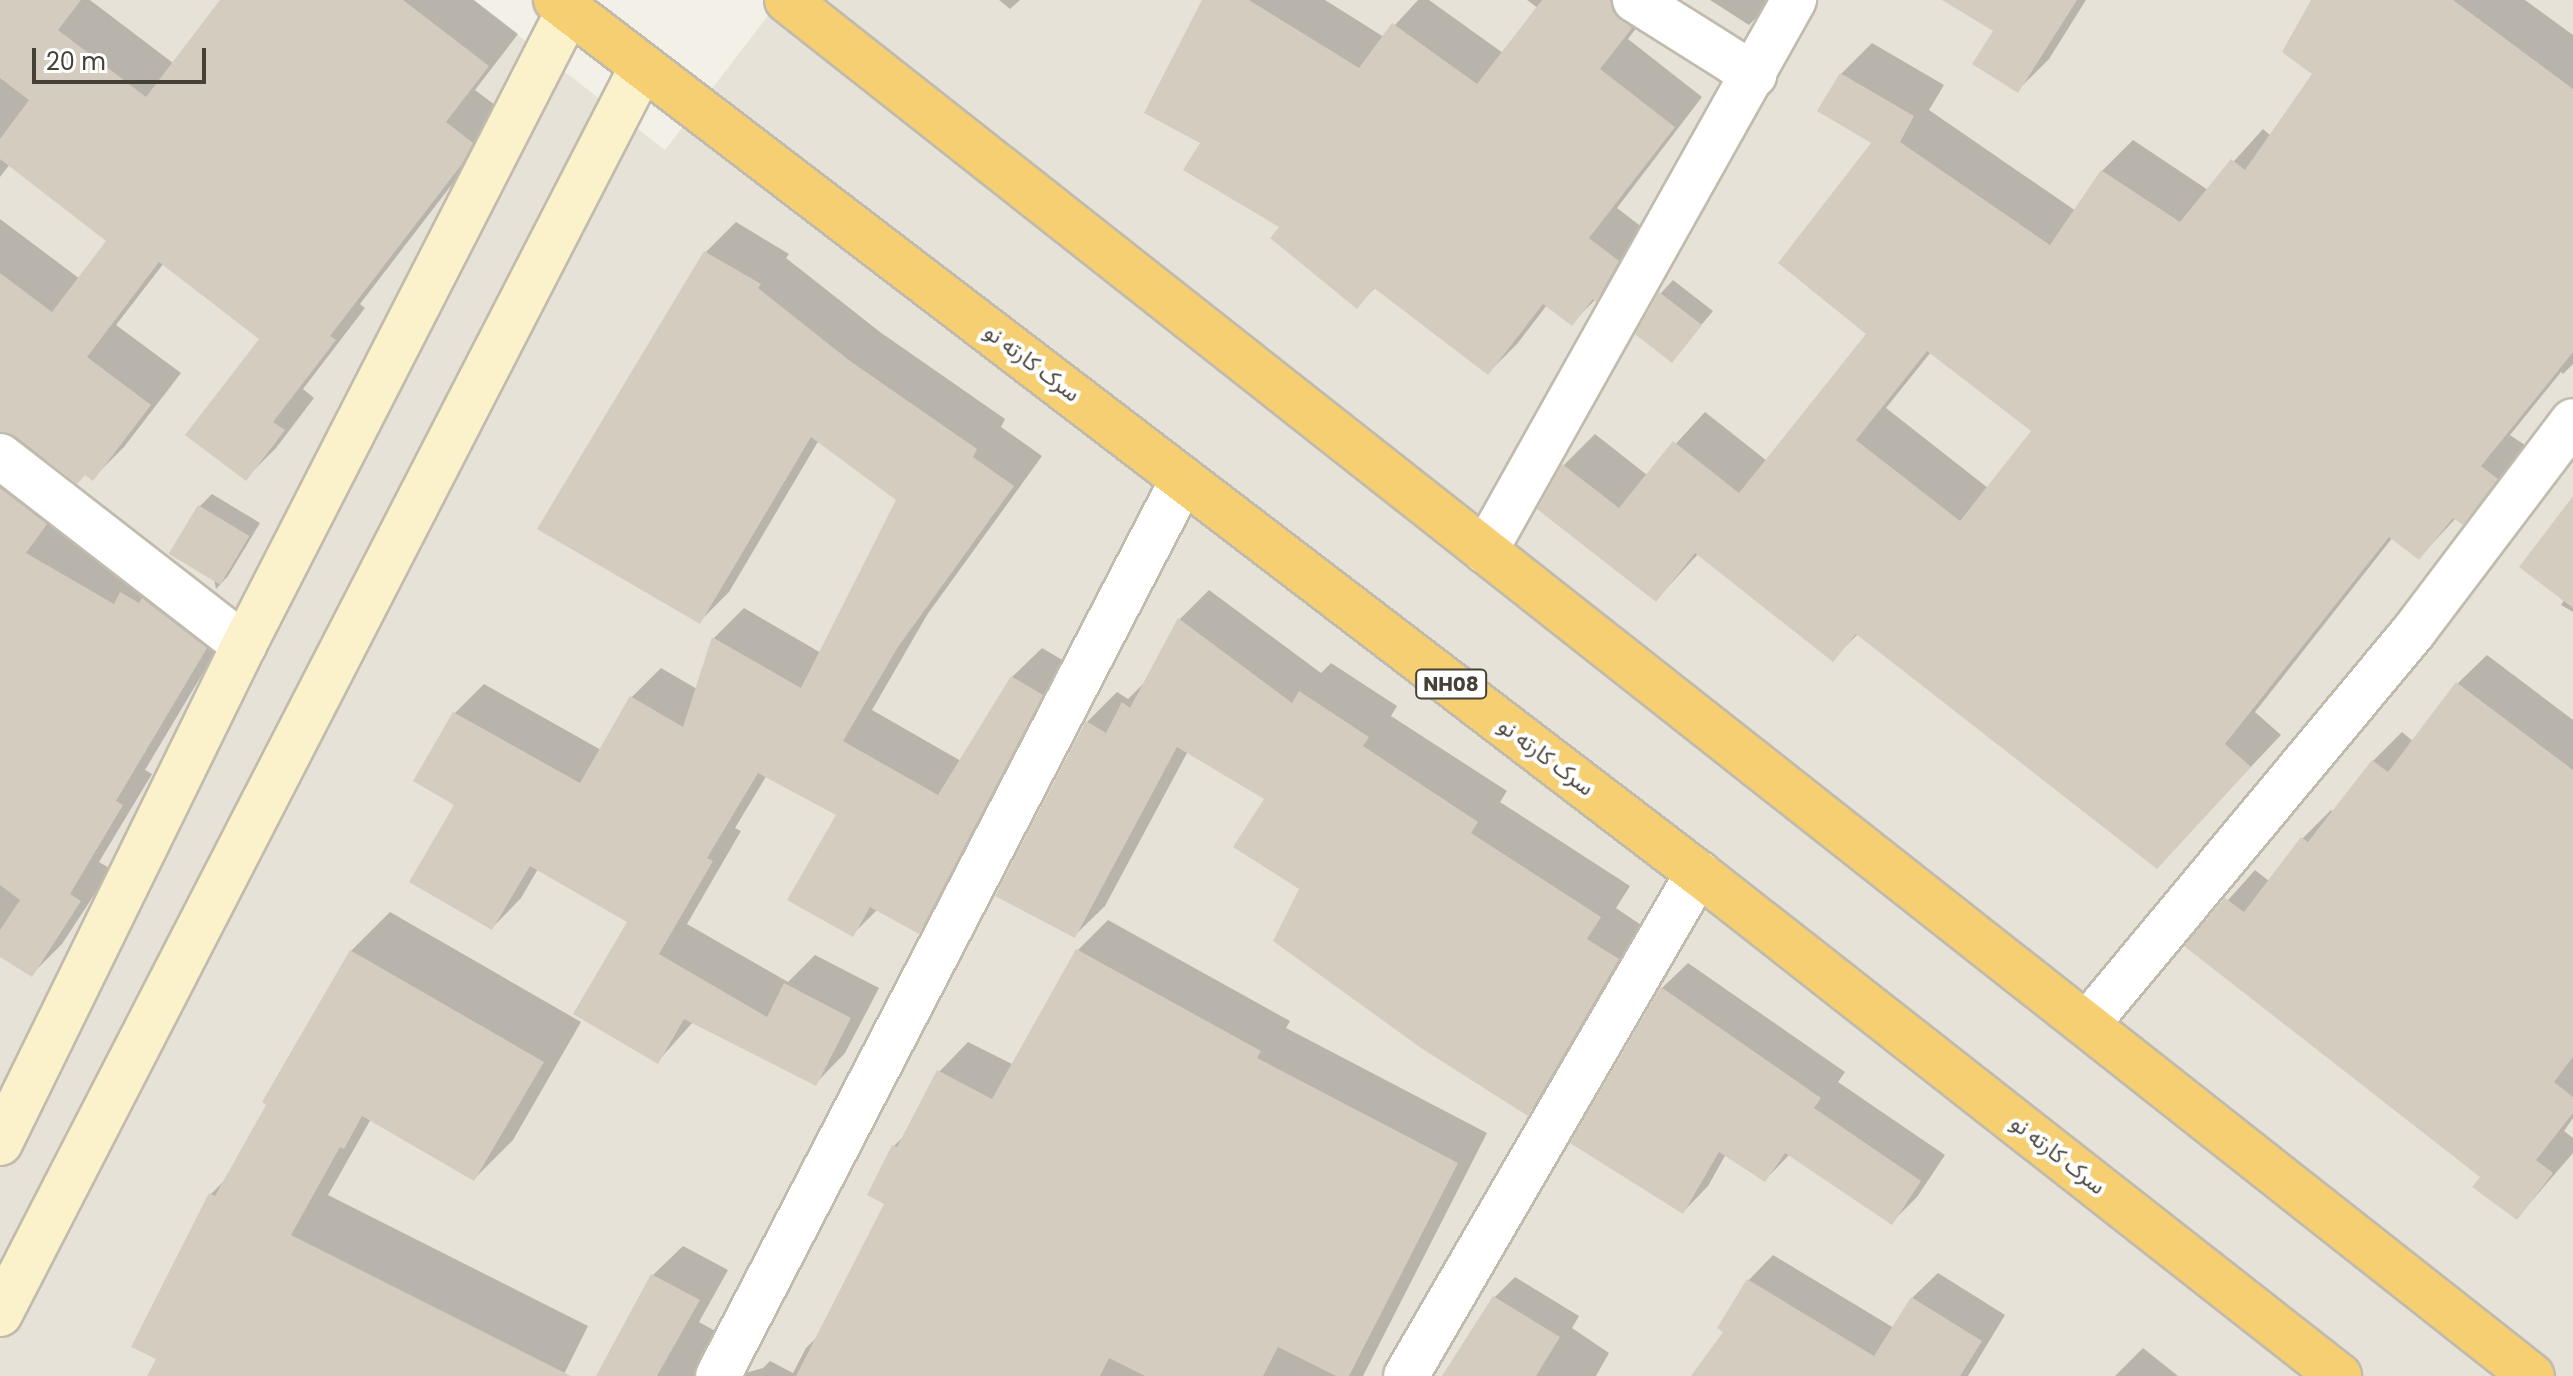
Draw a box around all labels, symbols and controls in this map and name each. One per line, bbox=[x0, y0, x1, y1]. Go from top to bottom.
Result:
scale bar bbox=[36, 32, 210, 82]
text: 20 m bbox=[46, 45, 106, 78]
street label: سرک کارته نو bbox=[979, 319, 1085, 407]
road number: NH08 bbox=[1415, 668, 1487, 700]
street label: سرک کارته نو bbox=[1493, 713, 1599, 801]
street label: سرک کارته نو bbox=[2006, 1110, 2110, 1200]

